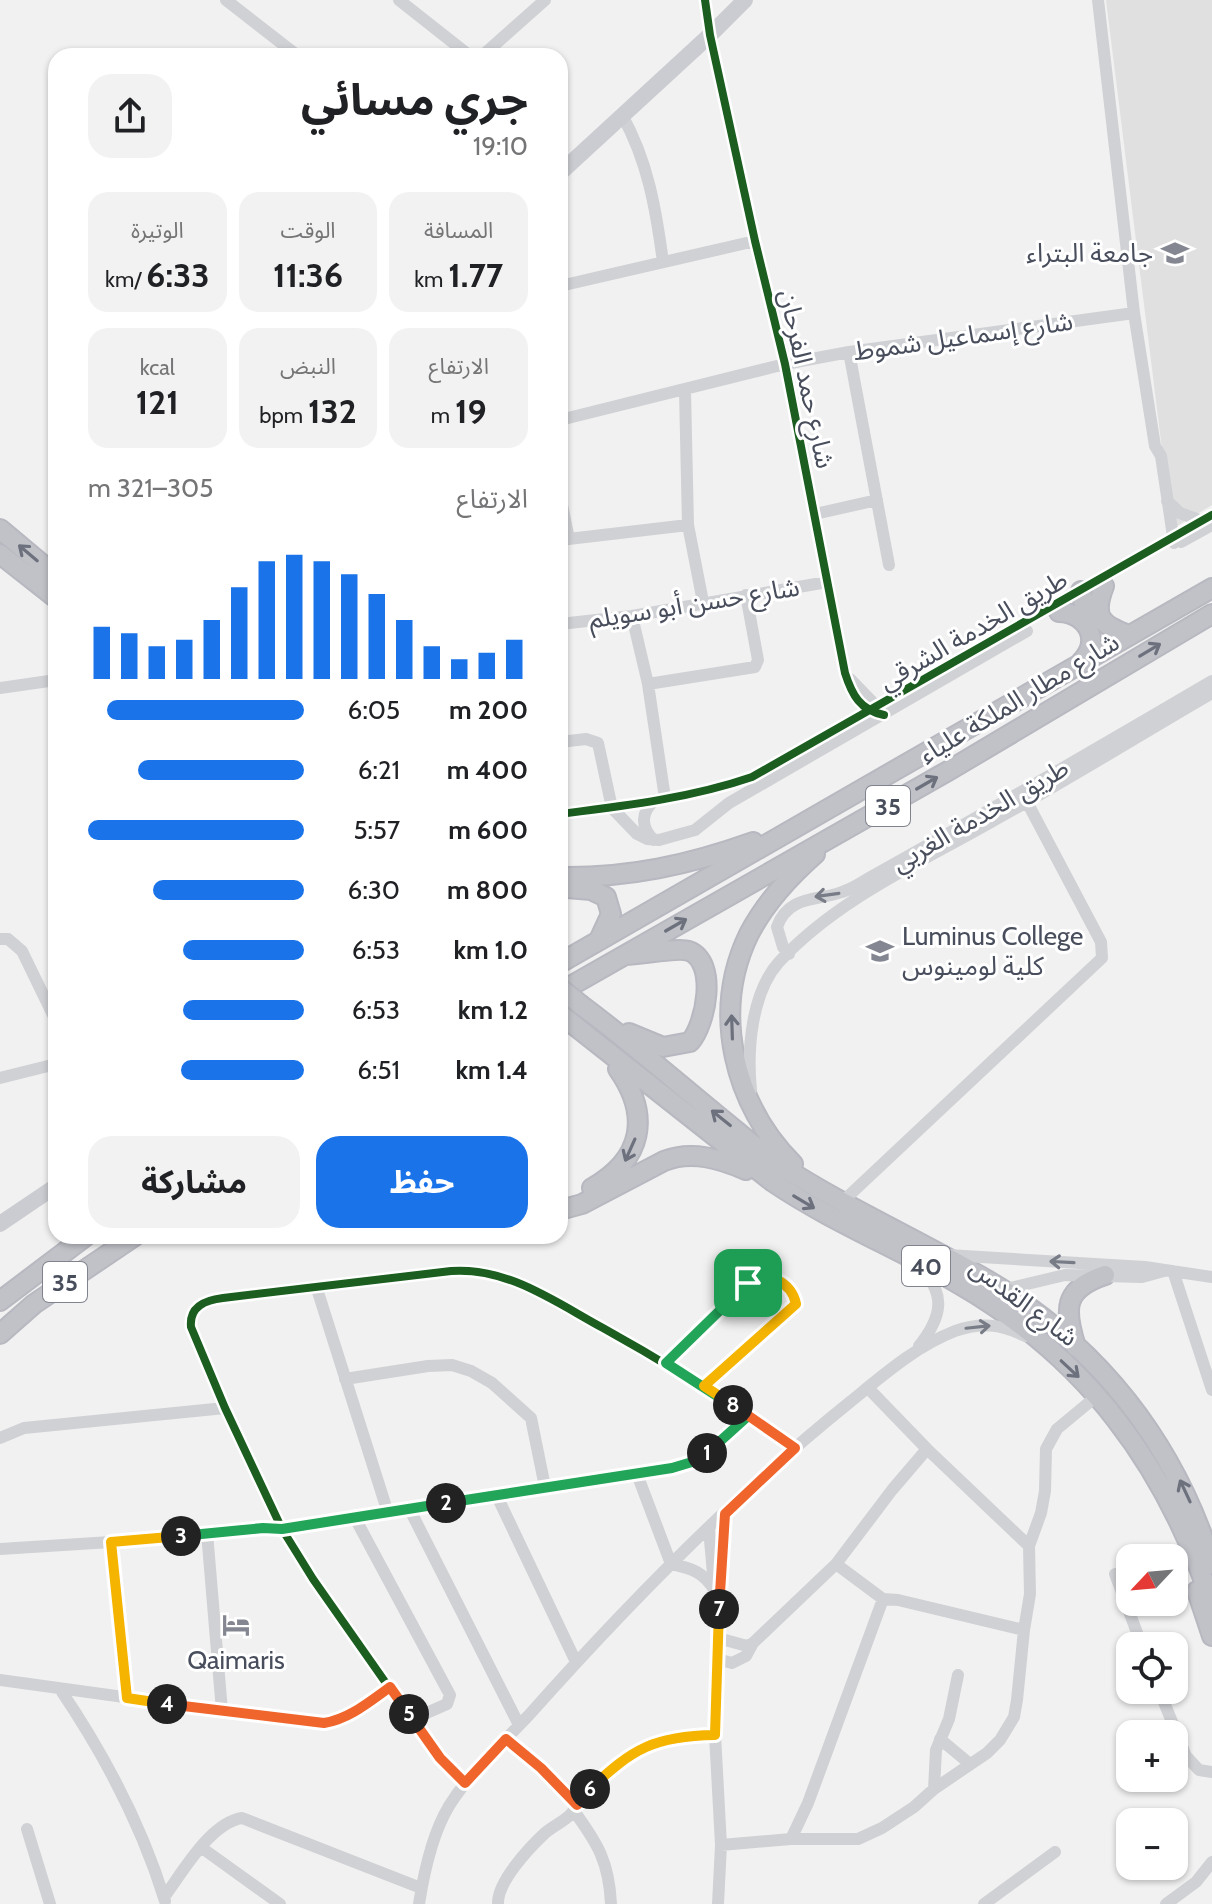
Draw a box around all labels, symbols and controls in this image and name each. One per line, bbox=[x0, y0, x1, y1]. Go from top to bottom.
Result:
text: جري مسائي bbox=[301, 73, 528, 126]
button: share bbox=[88, 74, 172, 158]
text: 19:10 bbox=[473, 130, 528, 162]
text: الوتيرة bbox=[131, 217, 184, 244]
text: الوقت bbox=[280, 217, 336, 244]
text: المسافة bbox=[424, 217, 493, 244]
place label: جامعة البتراء bbox=[1026, 237, 1153, 269]
school or university icon: جامعة البتراء bbox=[1160, 238, 1190, 268]
text: 6:33 bbox=[146, 254, 210, 296]
text: 11:36 bbox=[273, 254, 343, 296]
text: 1.77 bbox=[448, 254, 503, 296]
text: /km bbox=[105, 266, 146, 293]
text: km bbox=[414, 266, 448, 293]
street label: شارع حمد الفرحان bbox=[769, 287, 842, 472]
street label: شارع إسماعيل شموط bbox=[851, 305, 1075, 370]
text: النبض bbox=[280, 353, 336, 380]
text: الارتفاع bbox=[428, 353, 489, 380]
text: kcal bbox=[140, 354, 175, 381]
text: 121 bbox=[136, 381, 179, 423]
text: 132 bbox=[308, 390, 357, 432]
text: 19 bbox=[455, 390, 487, 432]
text: bpm bbox=[259, 402, 308, 429]
text: m bbox=[431, 402, 455, 429]
text: 305–321 m bbox=[88, 472, 213, 504]
text: الارتفاع bbox=[457, 483, 528, 515]
one-way arrow bbox=[18, 544, 39, 562]
street label: طريق الخدمة الشرقي bbox=[873, 563, 1075, 700]
street label: شارع حسن أبو سويلم bbox=[586, 570, 802, 639]
street label: شارع مطار الملكة علياء bbox=[913, 626, 1126, 773]
one-way arrow bbox=[1138, 642, 1161, 658]
text: 6:05 bbox=[348, 694, 400, 726]
text: 200 m bbox=[449, 694, 528, 726]
street label: طريق الخدمة الغربي bbox=[886, 751, 1076, 882]
text: 6:21 bbox=[358, 754, 400, 786]
text: 400 m bbox=[447, 754, 528, 786]
one-way arrow bbox=[915, 775, 938, 791]
road number: 35 bbox=[866, 786, 910, 826]
text: 5:57 bbox=[353, 814, 400, 846]
text: 600 m bbox=[448, 814, 528, 846]
text: 6:30 bbox=[348, 874, 400, 906]
text: 800 m bbox=[447, 874, 528, 906]
one-way arrow bbox=[814, 888, 840, 903]
one-way arrow bbox=[664, 917, 687, 933]
place label: Luminus College كلية لومينوس bbox=[902, 920, 1083, 982]
text: 6:53 bbox=[352, 934, 400, 966]
text: 1.0 km bbox=[453, 934, 528, 966]
school or university icon: Luminus College كلية لومينوس bbox=[865, 936, 895, 966]
text: 6:53 bbox=[352, 994, 400, 1026]
text: 1.2 km bbox=[458, 994, 528, 1026]
one-way arrow bbox=[724, 1014, 739, 1041]
text: 6:51 bbox=[357, 1054, 400, 1086]
text: 1.4 km bbox=[455, 1054, 528, 1086]
one-way arrow bbox=[711, 1109, 731, 1127]
button: مشاركة bbox=[88, 1136, 300, 1228]
button: حفظ bbox=[316, 1136, 528, 1228]
one-way arrow bbox=[622, 1137, 637, 1162]
one-way arrow bbox=[792, 1194, 815, 1210]
road number: 40 bbox=[902, 1246, 950, 1286]
pin bbox=[714, 1249, 782, 1317]
street label: شارع القدس bbox=[962, 1251, 1085, 1356]
one-way arrow bbox=[1049, 1254, 1076, 1269]
icon: arrive bbox=[726, 1261, 770, 1305]
road number: 35 bbox=[43, 1262, 87, 1302]
one-way arrow bbox=[965, 1319, 991, 1334]
one-way arrow bbox=[1060, 1359, 1079, 1378]
pin: 8 bbox=[713, 1385, 753, 1425]
text: 8 bbox=[726, 1391, 740, 1418]
pin: 1 bbox=[687, 1433, 727, 1473]
text: 1 bbox=[703, 1439, 711, 1466]
one-way arrow bbox=[1177, 1479, 1192, 1503]
pin: 2 bbox=[426, 1483, 466, 1523]
text: 2 bbox=[440, 1489, 452, 1516]
pin: 3 bbox=[161, 1516, 201, 1556]
text: 3 bbox=[175, 1522, 187, 1549]
north arrow bbox=[1116, 1544, 1188, 1616]
map controls bbox=[1116, 1544, 1188, 1880]
pin: 7 bbox=[699, 1589, 739, 1629]
text: 7 bbox=[713, 1595, 725, 1622]
hotel icon: Qaimaris bbox=[221, 1610, 251, 1640]
button: locate bbox=[1116, 1632, 1188, 1704]
place label: Qaimaris bbox=[187, 1644, 285, 1676]
pin: 4 bbox=[147, 1684, 187, 1724]
text: 4 bbox=[160, 1690, 174, 1717]
pin: 5 bbox=[389, 1694, 429, 1734]
text: 5 bbox=[403, 1700, 415, 1727]
button: + bbox=[1116, 1720, 1188, 1792]
pin: 6 bbox=[570, 1769, 610, 1809]
text: 6 bbox=[584, 1775, 596, 1802]
button: − bbox=[1116, 1808, 1188, 1880]

